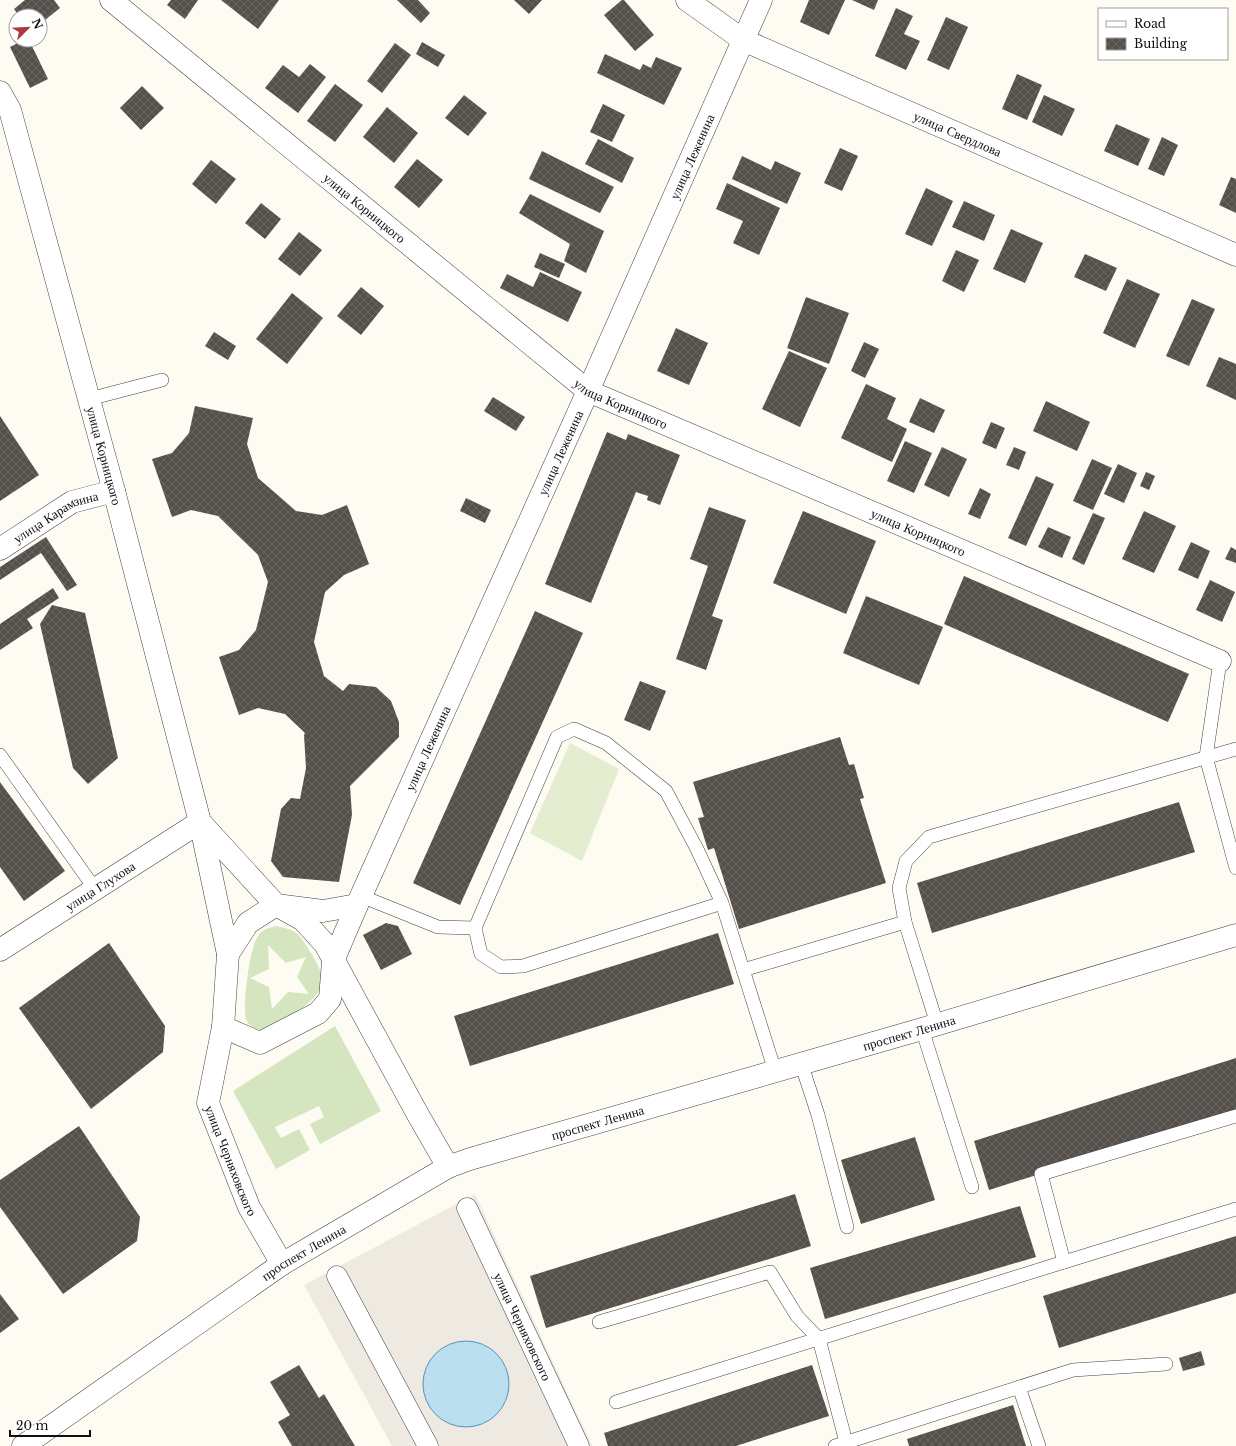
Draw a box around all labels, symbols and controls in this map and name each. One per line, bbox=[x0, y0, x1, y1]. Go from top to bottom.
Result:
north arrow bbox=[8, 8, 48, 48]
legend bbox=[1098, 8, 1228, 60]
text: N bbox=[29, 16, 46, 32]
text: Road bbox=[1134, 16, 1166, 31]
text: Building bbox=[1134, 36, 1188, 51]
street label: улица Свердлова bbox=[911, 107, 1004, 160]
street label: улица Леженина bbox=[665, 111, 718, 202]
street label: улица Корницкого bbox=[320, 169, 409, 247]
street label: улица Корницкого bbox=[571, 375, 670, 433]
street label: улица Корницкого bbox=[83, 405, 126, 507]
street label: улица Леженина bbox=[534, 407, 587, 498]
street label: улица Карамзина bbox=[10, 487, 100, 547]
street label: улица Корницкого bbox=[868, 504, 968, 560]
street label: улица Леженина bbox=[401, 703, 454, 794]
street label: улица Глухова bbox=[62, 857, 139, 914]
street label: проспект Ленина bbox=[861, 1011, 957, 1054]
street label: проспект Ленина bbox=[549, 1101, 646, 1144]
street label: улица Черняховского bbox=[201, 1103, 261, 1219]
street label: проспект Ленина bbox=[258, 1220, 349, 1284]
street label: улица Черняховского bbox=[490, 1270, 556, 1383]
scale bar bbox=[10, 1412, 90, 1438]
text: 20 m bbox=[16, 1418, 48, 1433]

